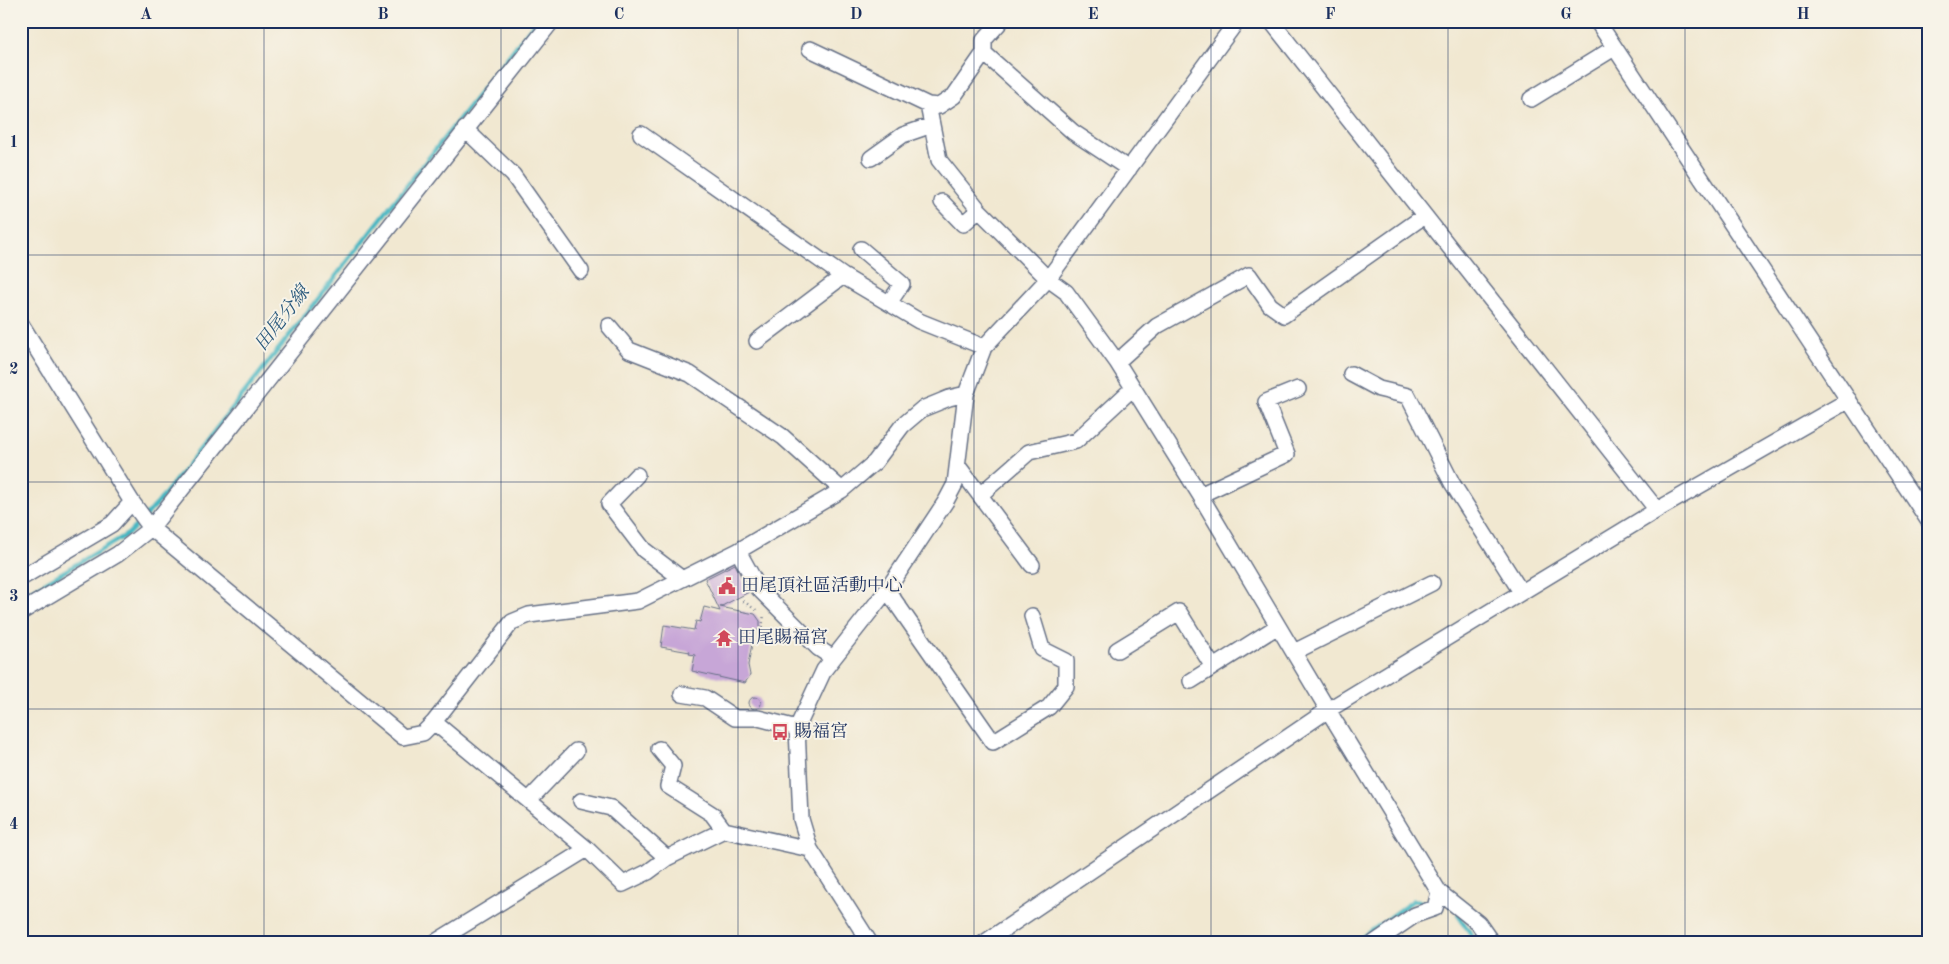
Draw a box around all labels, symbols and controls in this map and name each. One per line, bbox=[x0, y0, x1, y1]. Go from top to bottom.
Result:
text: A bbox=[140, 7, 152, 23]
text: B bbox=[377, 7, 389, 23]
text: C bbox=[614, 7, 624, 23]
text: D bbox=[850, 7, 862, 23]
text: E bbox=[1087, 7, 1099, 23]
text: F bbox=[1325, 7, 1336, 23]
text: G bbox=[1560, 7, 1572, 23]
text: H bbox=[1796, 7, 1810, 23]
text: 1 bbox=[9, 135, 19, 151]
water label: 田尾分線 bbox=[251, 280, 315, 355]
text: 2 bbox=[9, 362, 19, 378]
place label: 田尾頂社區活動中心 bbox=[741, 575, 903, 595]
public building icon: 田尾頂社區活動中心 bbox=[717, 576, 737, 596]
text: 3 bbox=[9, 589, 19, 605]
place label: 田尾賜福宮 bbox=[738, 627, 828, 647]
temple icon: 田尾賜福宮 bbox=[714, 628, 734, 648]
place label: 賜福宮 bbox=[794, 721, 848, 741]
bus stop icon: 賜福宮 bbox=[770, 722, 790, 742]
text: 4 bbox=[9, 817, 19, 833]

